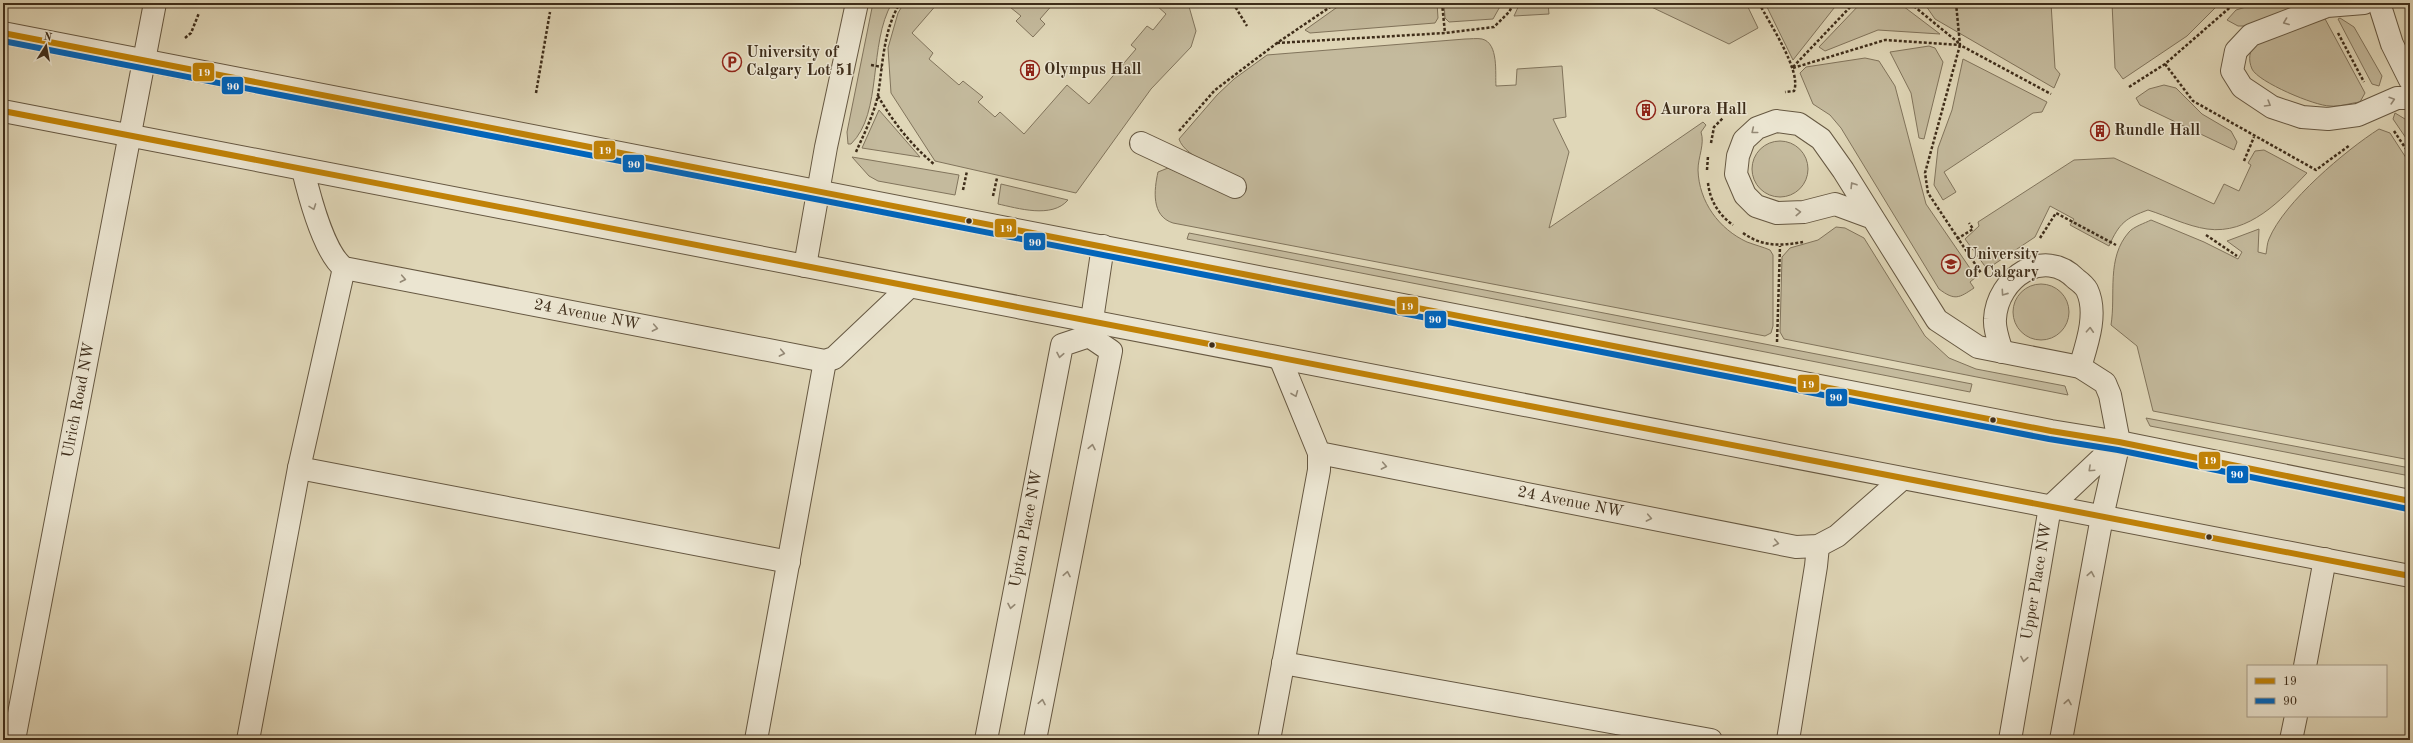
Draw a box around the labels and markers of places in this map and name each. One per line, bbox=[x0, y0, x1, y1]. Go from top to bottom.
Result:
place label: University of Calgary Lot 51 bbox=[746, 45, 854, 79]
parking icon: University of Calgary Lot 51 bbox=[721, 51, 743, 73]
building icon: Olympus Hall bbox=[1019, 59, 1041, 81]
place label: Olympus Hall bbox=[1044, 62, 1142, 78]
building icon: Aurora Hall bbox=[1635, 99, 1657, 121]
place label: Aurora Hall bbox=[1660, 102, 1747, 118]
building icon: Rundle Hall bbox=[2089, 120, 2111, 142]
place label: Rundle Hall bbox=[2114, 123, 2200, 139]
unlabelled marker bbox=[964, 216, 974, 226]
place label: University of Calgary bbox=[1965, 247, 2039, 281]
school or university icon: University of Calgary bbox=[1940, 253, 1962, 275]
unlabelled marker bbox=[1207, 340, 1217, 350]
unlabelled marker bbox=[1988, 415, 1998, 425]
unlabelled marker bbox=[2204, 532, 2214, 542]

